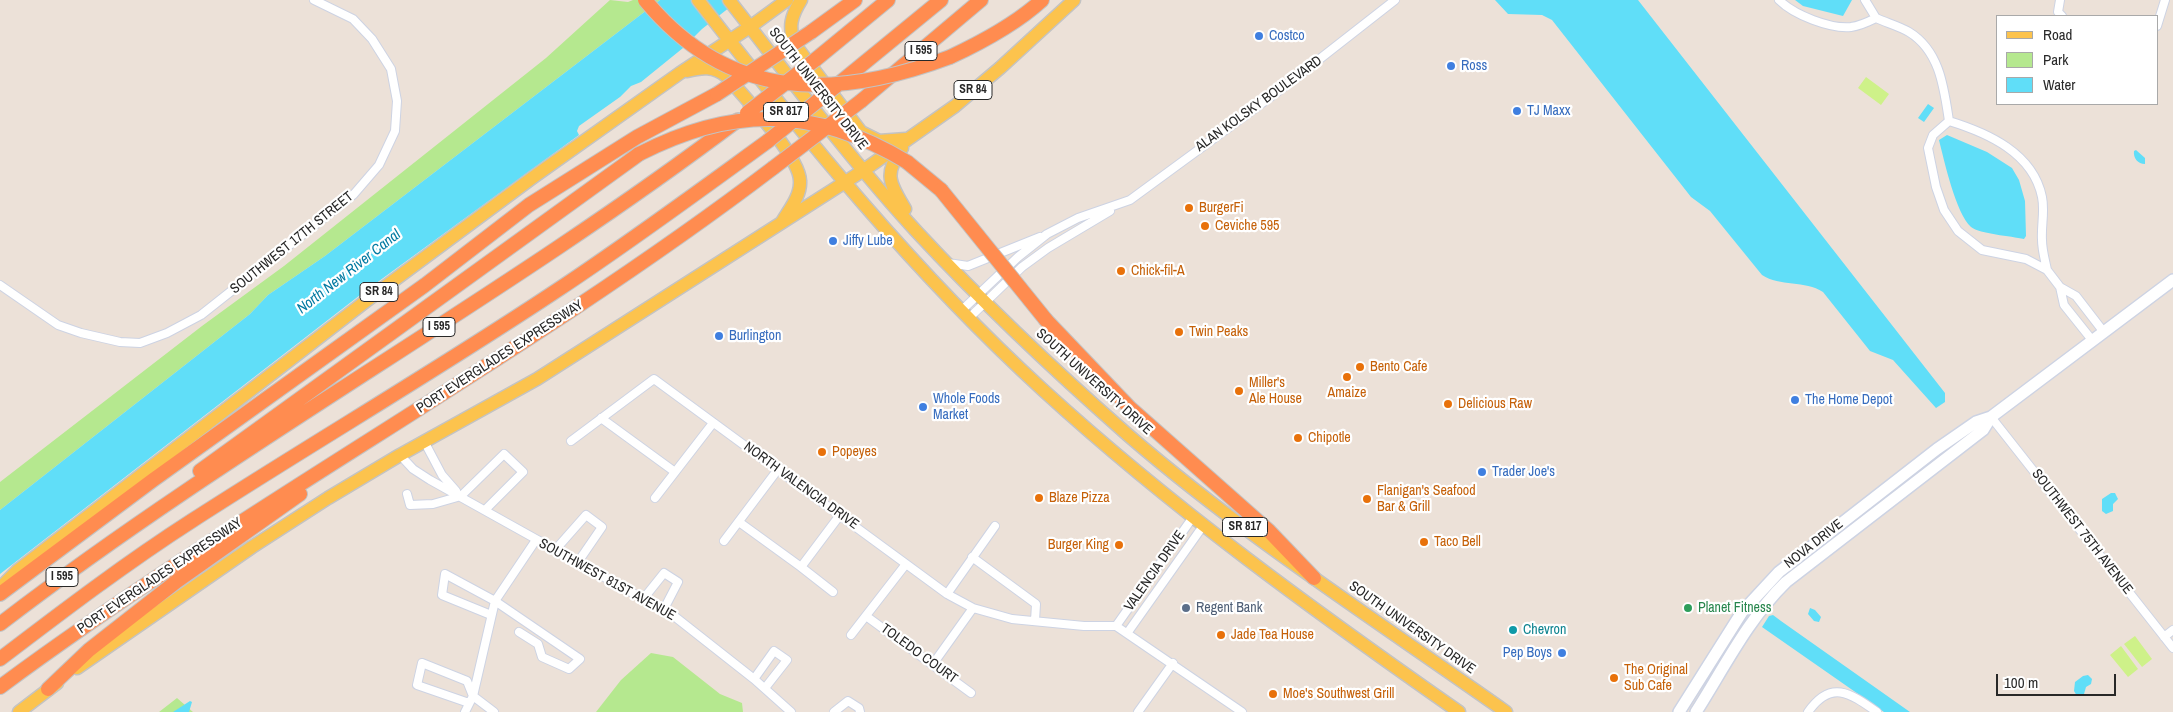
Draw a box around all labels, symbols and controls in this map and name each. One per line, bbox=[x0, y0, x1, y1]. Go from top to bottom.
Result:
legend bbox=[1996, 15, 2158, 105]
text: Road bbox=[2043, 24, 2072, 45]
street label: SOUTH UNIVERSITY DRIVE bbox=[765, 25, 871, 153]
place label: Costco bbox=[1269, 28, 1305, 44]
marker: Costco bbox=[1253, 30, 1265, 42]
road number: I 595 bbox=[905, 41, 937, 60]
text: Park bbox=[2043, 49, 2068, 70]
street label: ALAN KOLSKY BOULEVARD bbox=[1192, 52, 1326, 156]
place label: Ross bbox=[1461, 58, 1487, 74]
marker: Ross bbox=[1445, 60, 1457, 72]
text: Water bbox=[2043, 74, 2075, 95]
road number: SR 84 bbox=[954, 80, 992, 100]
road number: SR 817 bbox=[764, 102, 808, 121]
place label: TJ Maxx bbox=[1527, 103, 1570, 119]
marker: TJ Maxx bbox=[1511, 105, 1523, 117]
street label: SOUTHWEST 17TH STREET bbox=[227, 188, 357, 298]
place label: BurgerFi bbox=[1199, 200, 1244, 216]
marker: BurgerFi bbox=[1183, 202, 1195, 214]
place label: Ceviche 595 bbox=[1215, 218, 1279, 234]
marker: Ceviche 595 bbox=[1199, 220, 1211, 232]
water label: North New River Canal bbox=[294, 226, 404, 318]
place label: Jiffy Lube bbox=[843, 233, 893, 249]
marker: Jiffy Lube bbox=[827, 235, 839, 247]
place label: Chick-fil-A bbox=[1131, 263, 1185, 279]
marker: Chick-fil-A bbox=[1115, 265, 1127, 277]
road number: SR 84 bbox=[360, 282, 398, 302]
street label: PORT EVERGLADES EXPRESSWAY bbox=[414, 297, 586, 417]
road number: I 595 bbox=[423, 318, 455, 337]
place label: Twin Peaks bbox=[1189, 324, 1248, 340]
street label: SOUTH UNIVERSITY DRIVE bbox=[1032, 325, 1156, 439]
marker: Twin Peaks bbox=[1173, 326, 1185, 338]
place label: Burlington bbox=[729, 328, 781, 344]
marker: Burlington bbox=[713, 330, 725, 342]
place label: Bento Cafe bbox=[1370, 359, 1427, 375]
marker: Bento Cafe bbox=[1354, 361, 1366, 373]
marker: Amaize bbox=[1341, 371, 1353, 383]
place label: Miller's Ale House bbox=[1249, 375, 1302, 408]
marker: Miller's Ale House bbox=[1233, 385, 1245, 397]
place label: Amaize bbox=[1328, 385, 1366, 401]
place label: Whole Foods Market bbox=[933, 391, 1000, 424]
place label: The Home Depot bbox=[1805, 392, 1892, 408]
marker: The Home Depot bbox=[1789, 394, 1801, 406]
place label: Delicious Raw bbox=[1458, 396, 1532, 412]
marker: Delicious Raw bbox=[1442, 398, 1454, 410]
marker: Whole Foods Market bbox=[917, 401, 929, 413]
place label: Chipotle bbox=[1308, 430, 1351, 446]
marker: Chipotle bbox=[1292, 432, 1304, 444]
street label: NORTH VALENCIA DRIVE bbox=[740, 439, 862, 533]
place label: Popeyes bbox=[832, 444, 877, 460]
marker: Popeyes bbox=[816, 446, 828, 458]
place label: Trader Joe's bbox=[1492, 464, 1555, 480]
marker: Trader Joe's bbox=[1476, 466, 1488, 478]
street label: SOUTHWEST 75TH AVENUE bbox=[2028, 466, 2136, 598]
place label: Flanigan's Seafood Bar & Grill bbox=[1377, 483, 1476, 516]
place label: Blaze Pizza bbox=[1049, 490, 1110, 506]
marker: Blaze Pizza bbox=[1033, 492, 1045, 504]
marker: Flanigan's Seafood Bar & Grill bbox=[1361, 493, 1373, 505]
street label: PORT EVERGLADES EXPRESSWAY bbox=[74, 515, 246, 637]
street label: NOVA DRIVE bbox=[1781, 516, 1847, 572]
road number: SR 817 bbox=[1222, 518, 1268, 536]
street label: VALENCIA DRIVE bbox=[1121, 528, 1189, 614]
place label: Taco Bell bbox=[1434, 534, 1481, 550]
street label: SOUTHWEST 81ST AVENUE bbox=[536, 535, 678, 625]
marker: Taco Bell bbox=[1418, 536, 1430, 548]
place label: Burger King bbox=[1048, 537, 1109, 553]
marker: Burger King bbox=[1113, 539, 1125, 551]
road number: I 595 bbox=[46, 568, 78, 586]
street label: SOUTH UNIVERSITY DRIVE bbox=[1346, 578, 1478, 678]
place label: Regent Bank bbox=[1196, 600, 1262, 616]
place label: Planet Fitness bbox=[1698, 600, 1771, 616]
marker: Regent Bank bbox=[1180, 602, 1192, 614]
marker: Planet Fitness bbox=[1682, 602, 1694, 614]
street label: TOLEDO COURT bbox=[877, 621, 961, 687]
place label: Chevron bbox=[1523, 622, 1566, 638]
marker: Chevron bbox=[1507, 624, 1519, 636]
place label: Jade Tea House bbox=[1231, 627, 1314, 643]
marker: Jade Tea House bbox=[1215, 629, 1227, 641]
place label: Pep Boys bbox=[1503, 645, 1552, 661]
marker: Pep Boys bbox=[1556, 647, 1568, 659]
place label: The Original Sub Cafe bbox=[1624, 662, 1688, 694]
scale bar bbox=[1998, 664, 2118, 696]
marker: The Original Sub Cafe bbox=[1608, 672, 1620, 684]
text: 100 m bbox=[2004, 672, 2038, 693]
place label: Moe's Southwest Grill bbox=[1283, 686, 1394, 702]
marker: Moe's Southwest Grill bbox=[1267, 688, 1279, 700]

